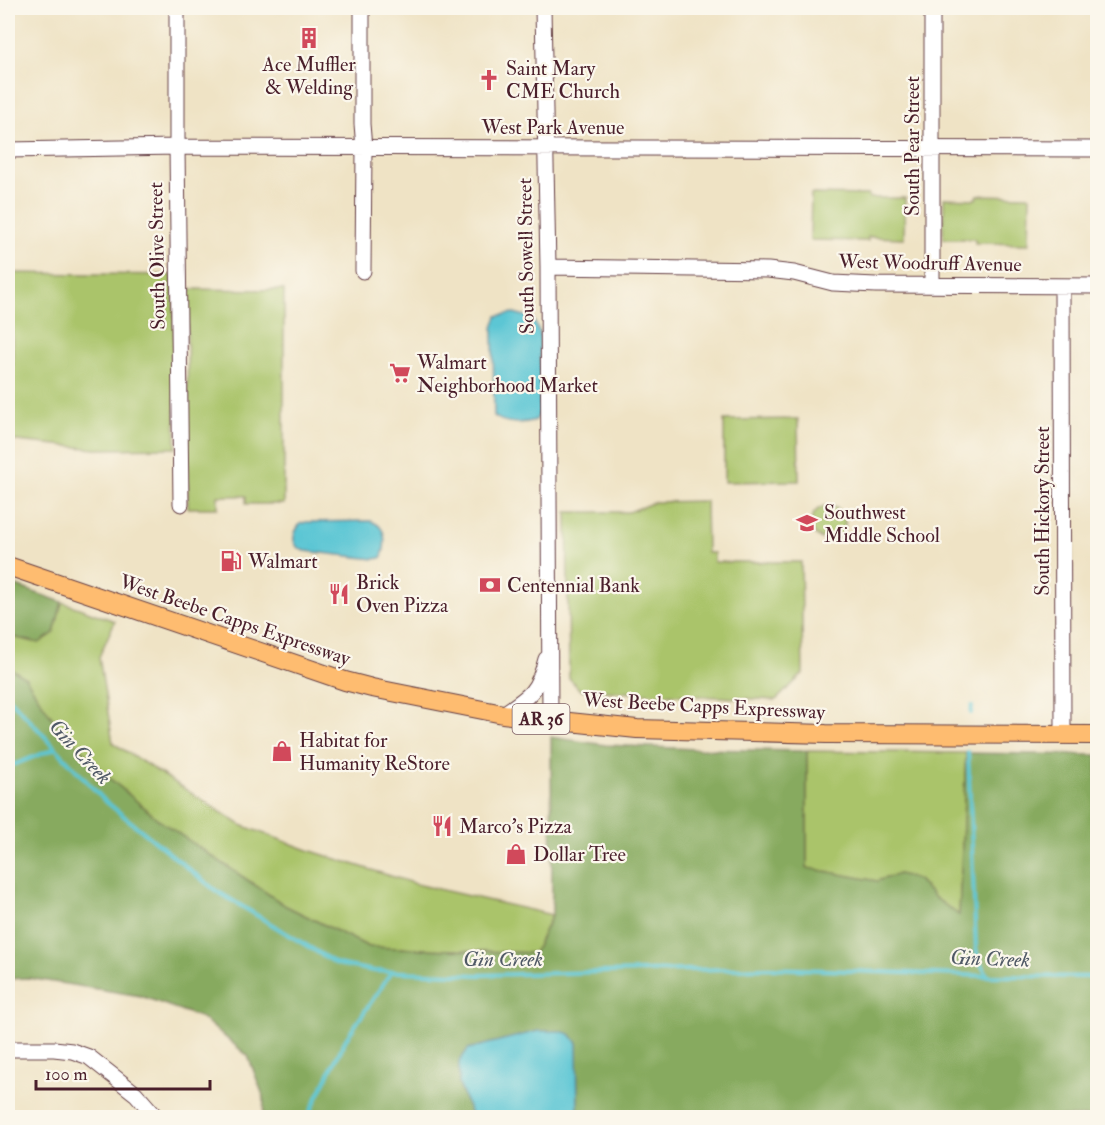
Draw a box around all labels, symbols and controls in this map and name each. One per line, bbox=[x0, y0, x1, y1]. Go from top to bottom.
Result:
building icon: Ace Muffler & Welding bbox=[297, 26, 321, 50]
place label: Ace Muffler & Welding bbox=[261, 52, 356, 100]
place label: Saint Mary CME Church bbox=[506, 56, 620, 104]
church icon: Saint Mary CME Church bbox=[477, 68, 501, 92]
street label: South Pear Street bbox=[900, 76, 925, 216]
street label: West Park Avenue bbox=[481, 115, 624, 140]
street label: South Sowell Street bbox=[512, 177, 540, 334]
street label: South Olive Street bbox=[143, 181, 171, 330]
street label: West Woodruff Avenue bbox=[837, 249, 1022, 277]
place label: Walmart Neighborhood Market bbox=[416, 350, 598, 398]
supermarket icon: Walmart Neighborhood Market bbox=[388, 361, 412, 385]
street label: South Hickory Street bbox=[1030, 426, 1055, 596]
place label: Southwest Middle School bbox=[824, 500, 940, 548]
school or university icon: Southwest Middle School bbox=[795, 511, 819, 535]
fuel station icon: Walmart bbox=[219, 549, 243, 573]
place label: Walmart bbox=[247, 549, 318, 574]
street label: West Beebe Capps Expressway bbox=[115, 568, 355, 673]
place label: Brick Oven Pizza bbox=[356, 570, 449, 618]
bank icon: Centennial Bank bbox=[478, 573, 502, 597]
place label: Centennial Bank bbox=[507, 573, 640, 598]
restaurant icon: Brick Oven Pizza bbox=[327, 582, 351, 606]
street label: West Beebe Capps Expressway bbox=[581, 687, 827, 726]
road number: AR 36 bbox=[512, 704, 570, 734]
water label: Gin Creek bbox=[43, 714, 117, 790]
place label: Habitat for Humanity ReStore bbox=[299, 728, 450, 776]
shop icon: Habitat for Humanity ReStore bbox=[270, 739, 294, 763]
restaurant icon: Marco's Pizza bbox=[430, 814, 454, 838]
place label: Marco's Pizza bbox=[459, 814, 573, 839]
shop icon: Dollar Tree bbox=[504, 842, 528, 866]
place label: Dollar Tree bbox=[533, 842, 626, 867]
water label: Gin Creek bbox=[950, 944, 1030, 974]
water label: Gin Creek bbox=[463, 946, 543, 973]
scale bar bbox=[36, 1053, 210, 1091]
text: 100 m bbox=[45, 1063, 88, 1086]

